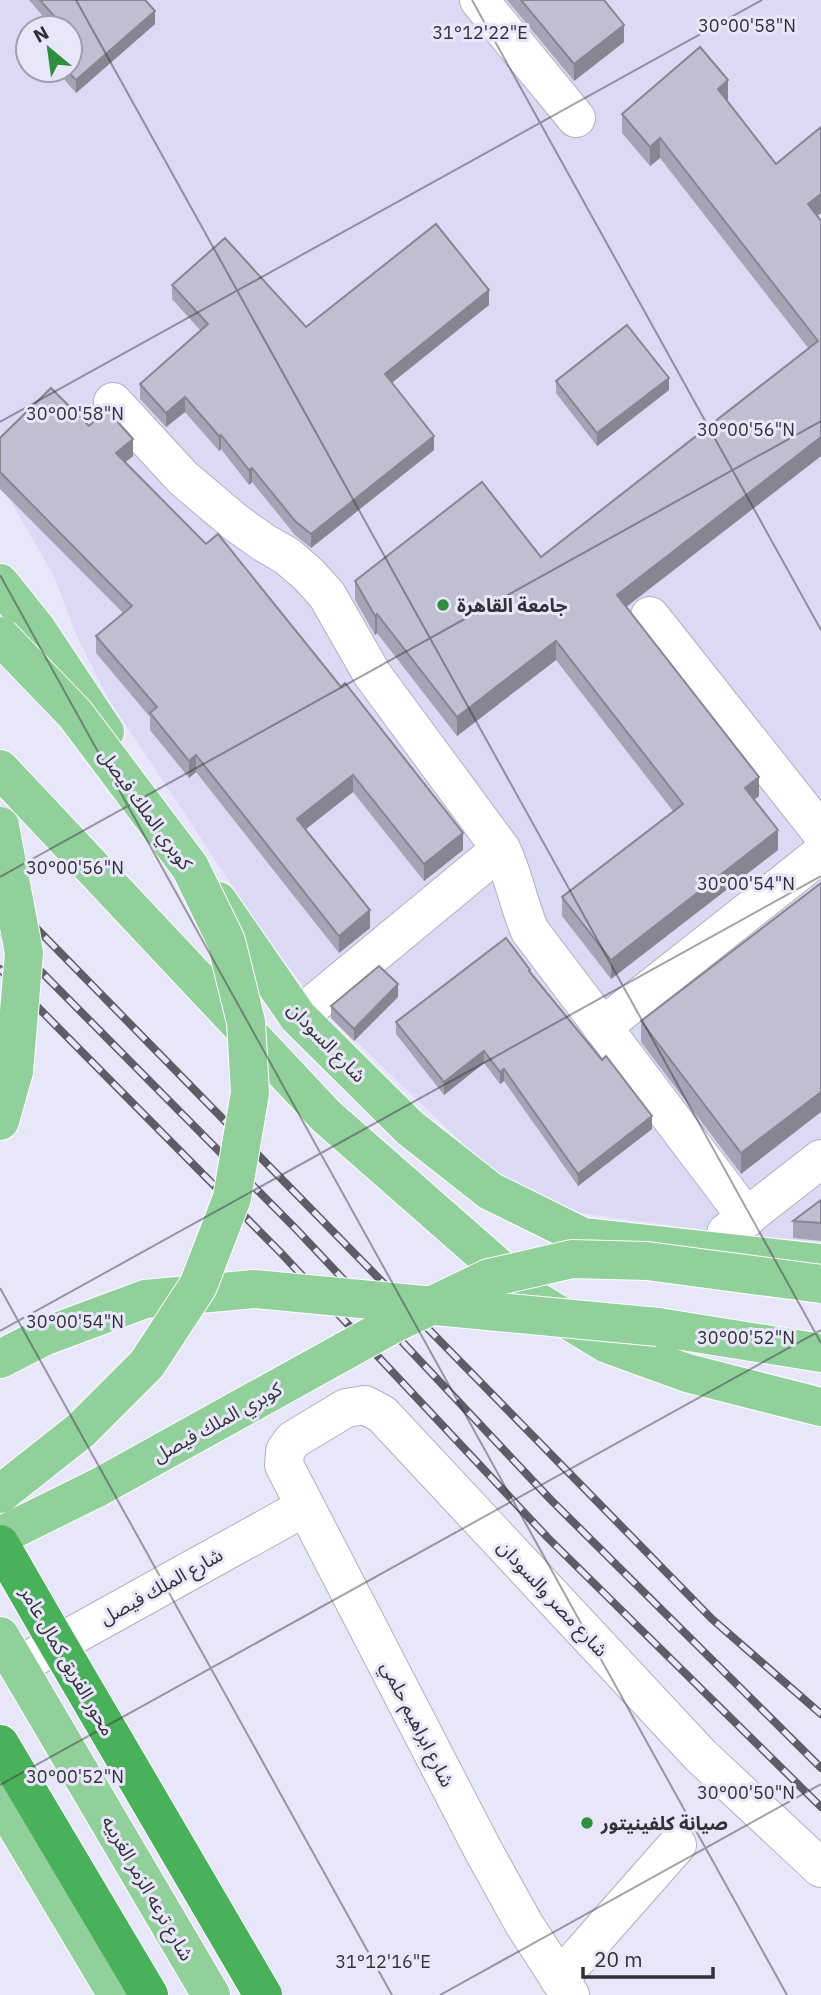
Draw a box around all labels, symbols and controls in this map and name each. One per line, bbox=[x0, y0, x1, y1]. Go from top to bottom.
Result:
north arrow bbox=[14, 14, 84, 84]
text: 30°00'58"N bbox=[698, 14, 796, 37]
text: N bbox=[29, 20, 53, 48]
text: 31°12'22"E bbox=[432, 21, 528, 44]
text: 30°00'58"N bbox=[26, 402, 124, 425]
text: 30°00'56"N bbox=[697, 418, 795, 441]
place label: جامعة القاهرة bbox=[457, 593, 567, 617]
marker: جامعة القاهرة bbox=[435, 597, 451, 613]
street label: كوبري الملك فيصل bbox=[91, 744, 199, 877]
text: 30°00'56"N bbox=[26, 856, 124, 879]
text: 30°00'54"N bbox=[697, 872, 795, 895]
street label: شارع السودان bbox=[281, 997, 371, 1089]
text: 30°00'54"N bbox=[26, 1310, 124, 1333]
text: 30°00'52"N bbox=[697, 1326, 795, 1349]
street label: كوبري الملك فيصل bbox=[148, 1376, 288, 1470]
street label: شارع مصر والسودان bbox=[491, 1535, 613, 1663]
street label: شارع الملك فيصل bbox=[95, 1542, 228, 1631]
street label: محور الفريق كمال عامر bbox=[15, 1581, 121, 1740]
street label: شارع ابراهيم حلمي bbox=[373, 1657, 460, 1792]
text: 30°00'52"N bbox=[26, 1765, 124, 1788]
text: 30°00'50"N bbox=[697, 1781, 795, 1804]
street label: شارع ترعه الزمر الغربيه bbox=[95, 1811, 199, 1966]
place label: صيانة كلفينيتور bbox=[600, 1811, 728, 1835]
marker: صيانة كلفينيتور bbox=[579, 1815, 595, 1831]
scale bar bbox=[583, 1936, 712, 1980]
text: 20 m bbox=[594, 1945, 643, 1973]
text: 31°12'16"E bbox=[335, 1950, 431, 1973]

